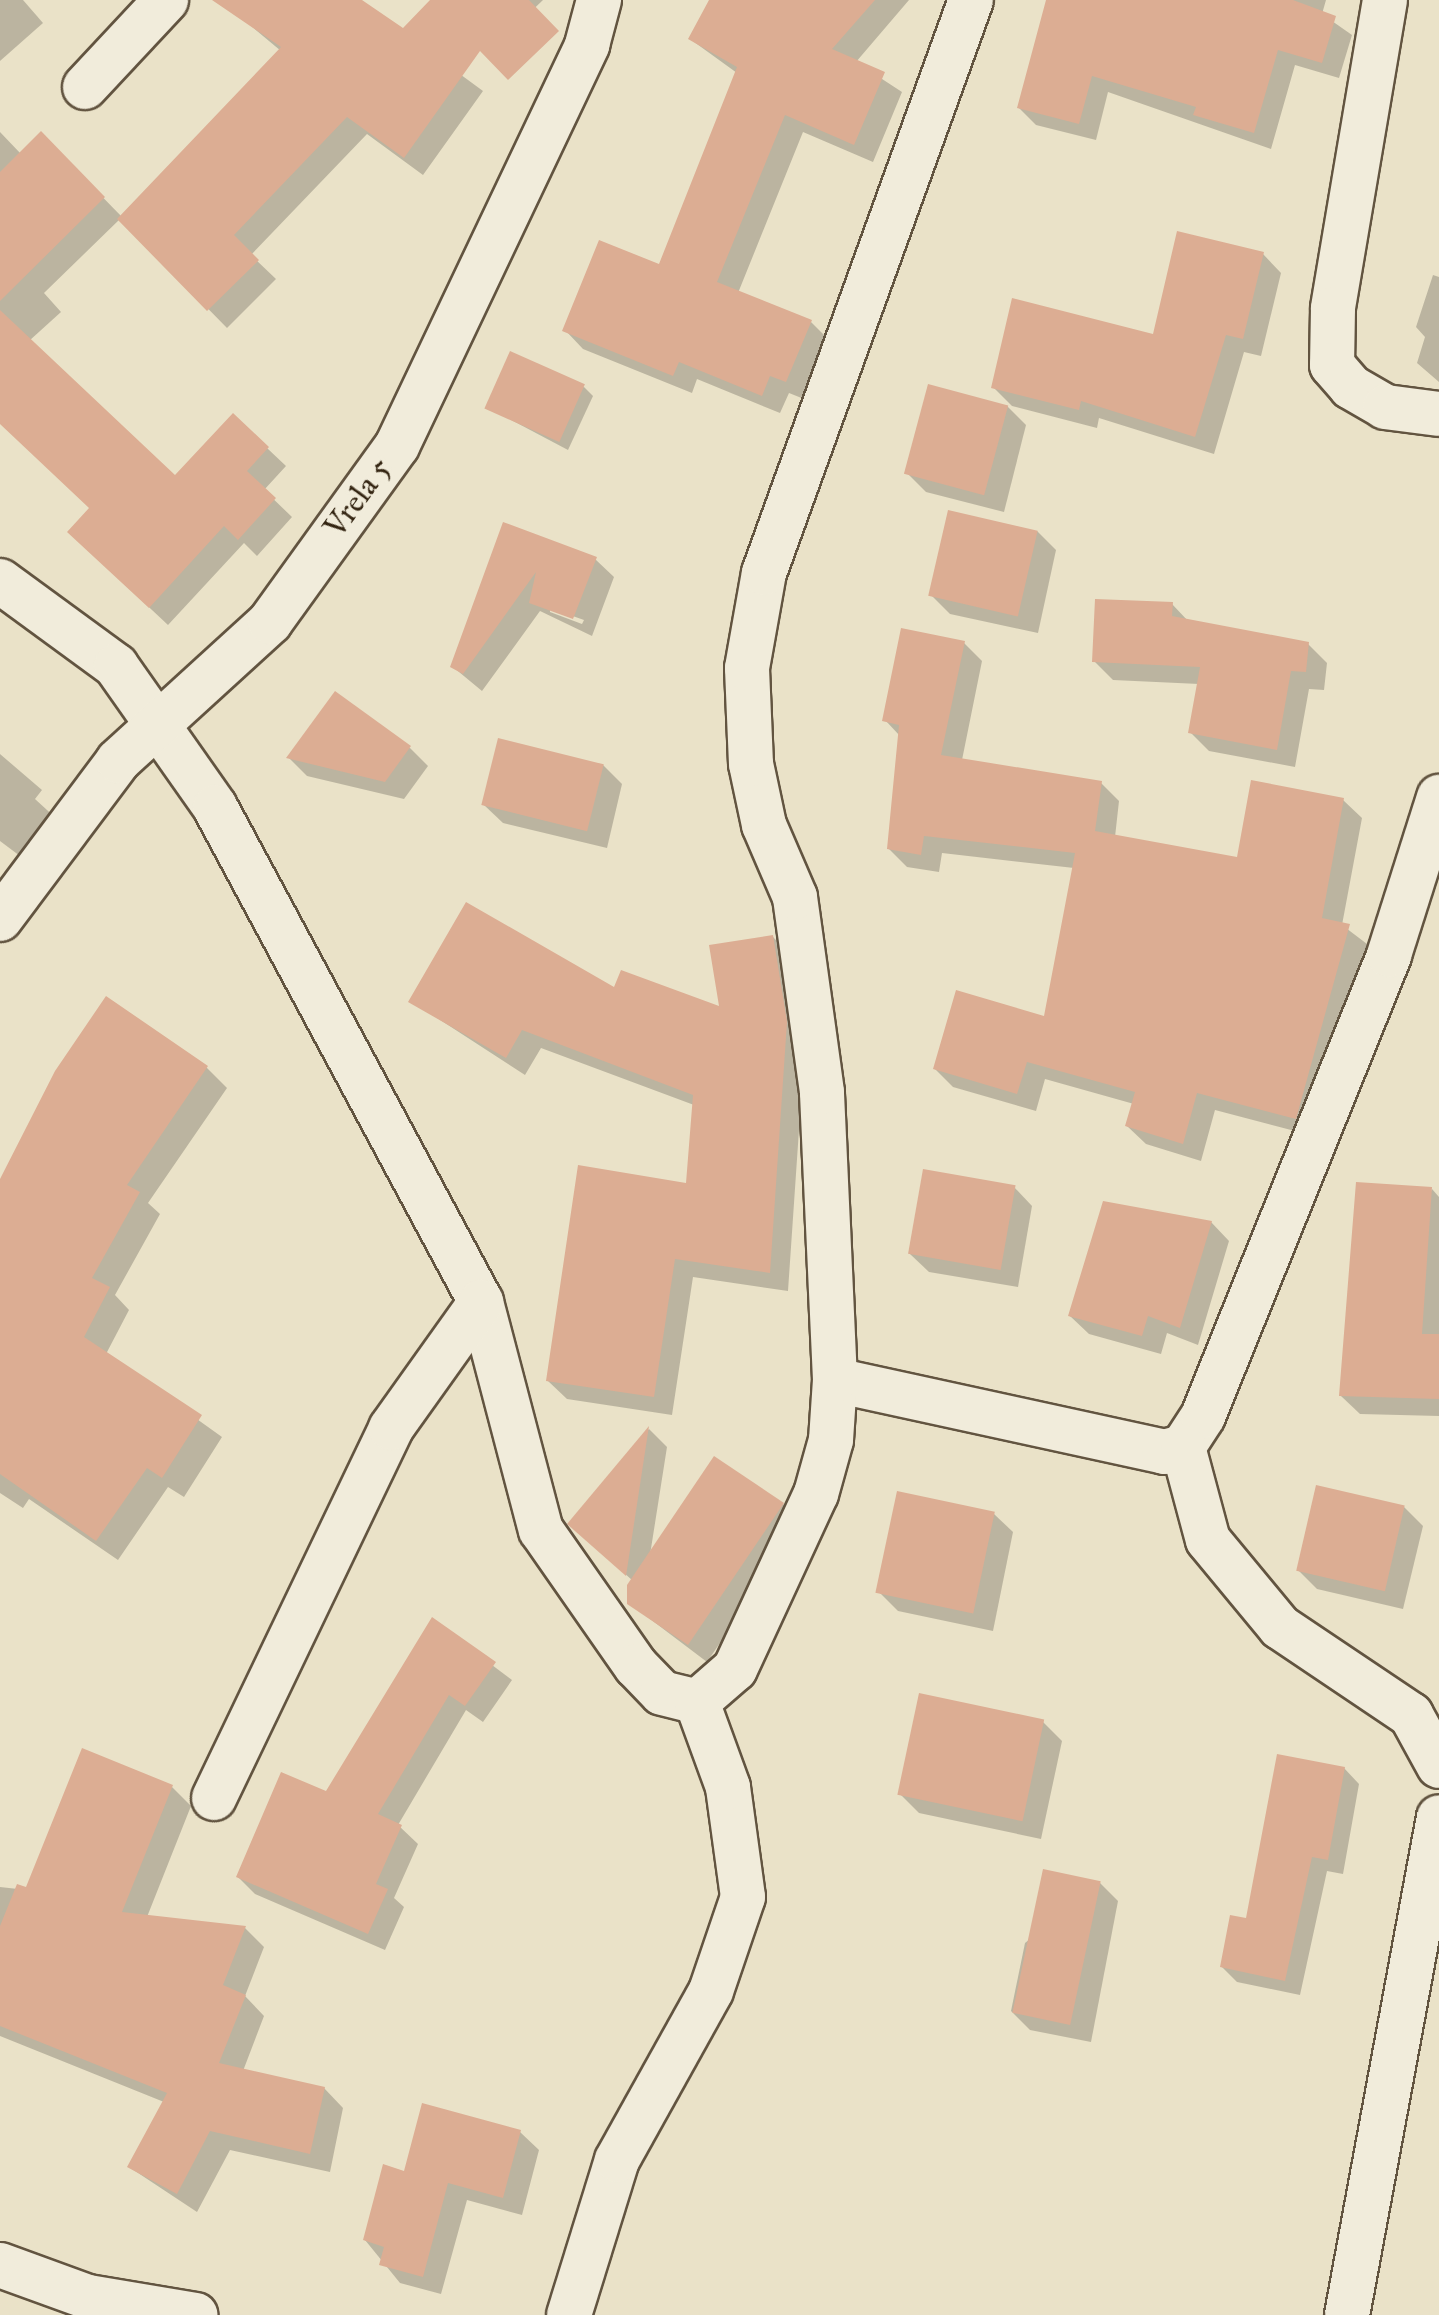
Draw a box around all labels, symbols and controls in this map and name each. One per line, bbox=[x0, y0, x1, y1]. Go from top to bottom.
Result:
street label: Vrela 5 bbox=[316, 451, 400, 545]

